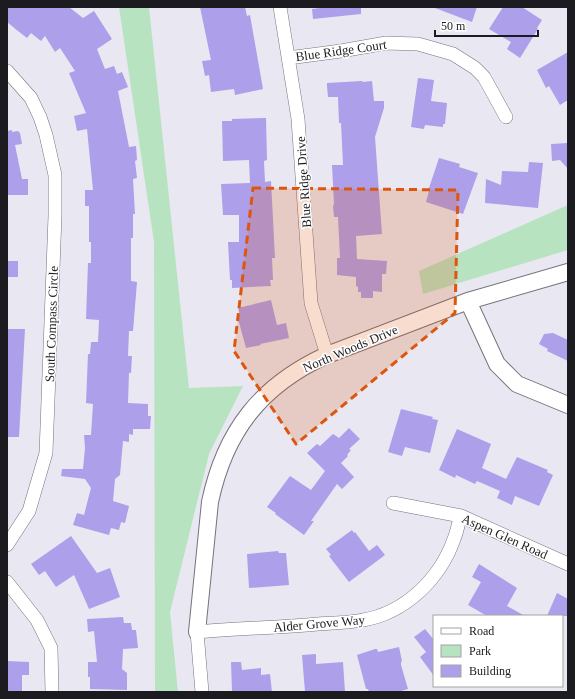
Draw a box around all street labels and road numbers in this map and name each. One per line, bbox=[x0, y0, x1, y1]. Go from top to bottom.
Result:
street label: Blue Ridge Court bbox=[295, 37, 388, 64]
street label: Blue Ridge Drive bbox=[293, 135, 314, 228]
street label: South Compass Circle bbox=[42, 265, 61, 382]
street label: North Woods Drive bbox=[300, 322, 400, 375]
street label: Aspen Glen Road bbox=[460, 511, 551, 562]
street label: Alder Grove Way bbox=[273, 612, 366, 635]

